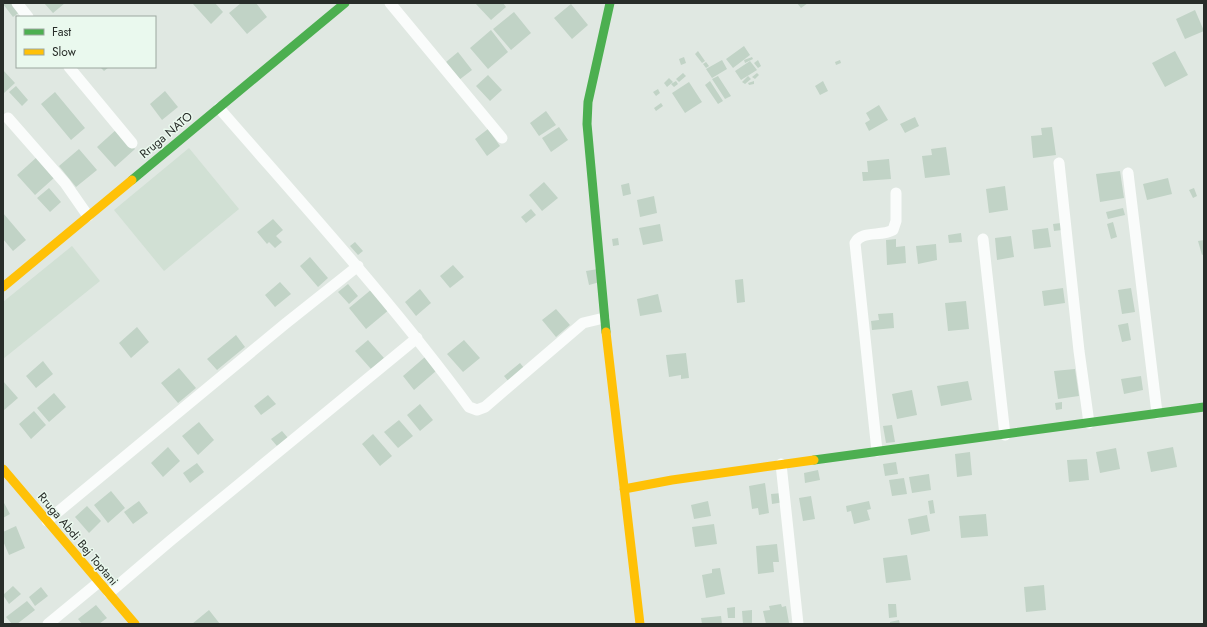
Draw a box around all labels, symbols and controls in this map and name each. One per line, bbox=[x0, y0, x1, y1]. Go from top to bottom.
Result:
legend bbox=[16, 16, 156, 68]
text: Fast bbox=[52, 23, 71, 41]
text: Slow bbox=[52, 43, 77, 61]
street label: Rruga NATO bbox=[136, 107, 196, 163]
street label: Rruga Abdi Bej Toptani bbox=[34, 488, 122, 590]

